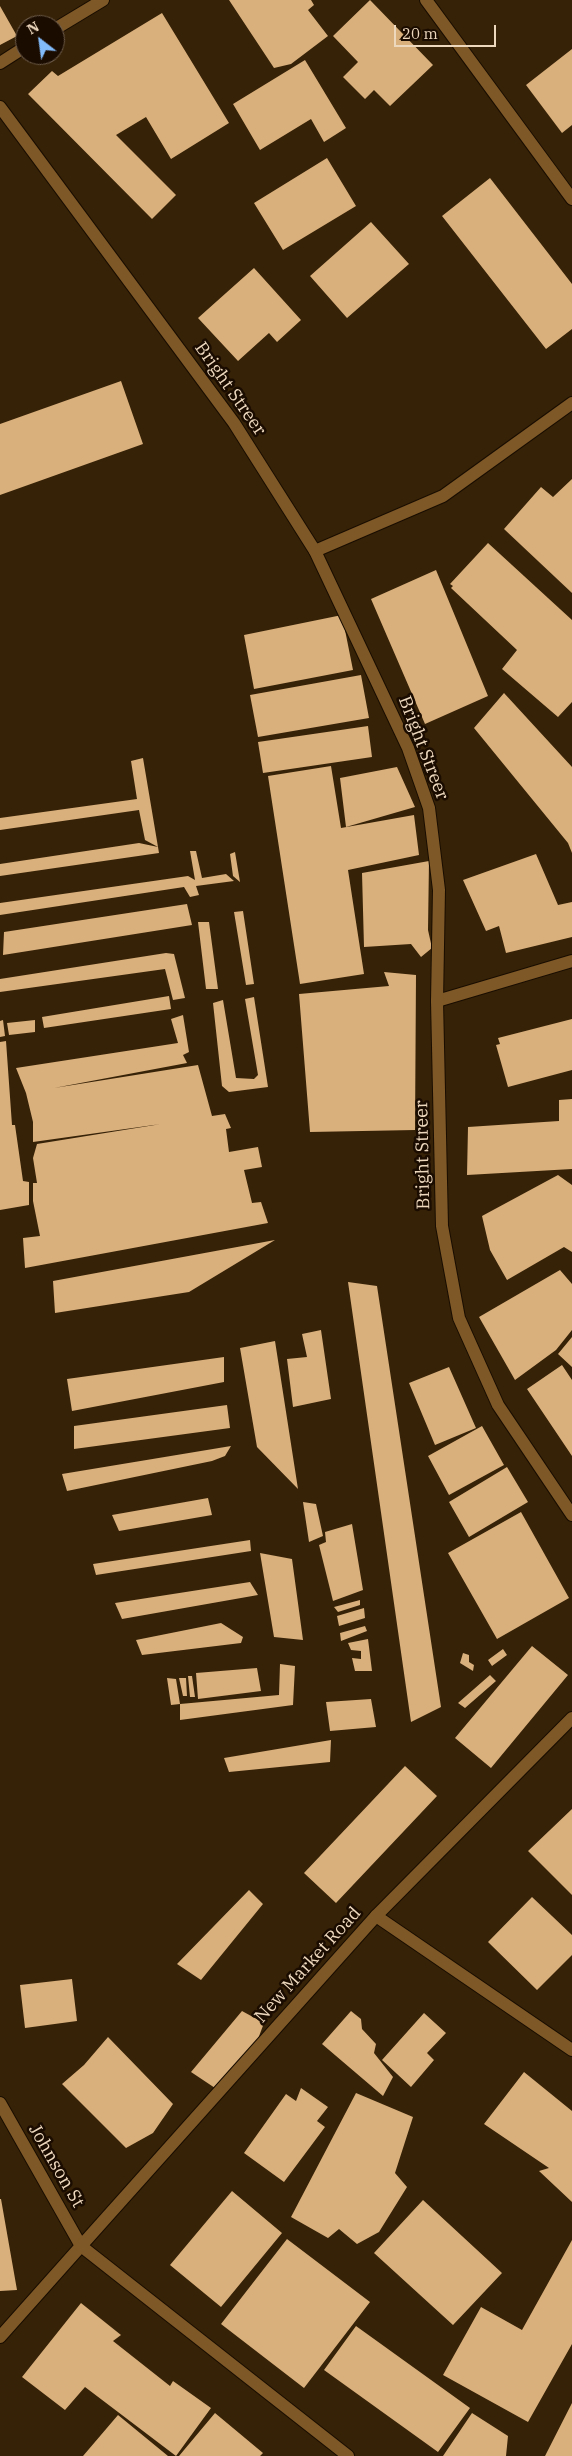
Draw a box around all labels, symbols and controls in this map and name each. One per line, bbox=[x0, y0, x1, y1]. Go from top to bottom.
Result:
north arrow bbox=[15, 15, 65, 65]
scale bar bbox=[397, 15, 500, 47]
text: N bbox=[24, 17, 42, 38]
text: 20 m bbox=[402, 24, 438, 43]
street label: Bright Streer bbox=[190, 338, 270, 440]
street label: Bright Streer bbox=[393, 693, 453, 803]
street label: Bright Streer bbox=[411, 1100, 435, 1210]
street label: New Market Road bbox=[250, 1903, 366, 2027]
street label: Johnson St bbox=[24, 2121, 88, 2211]

